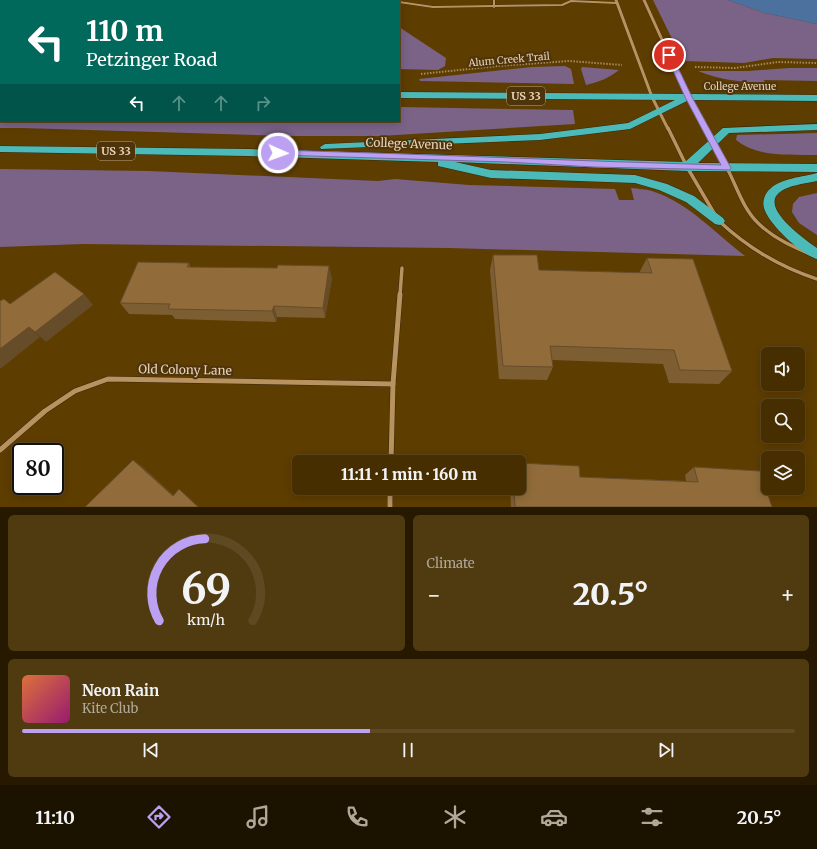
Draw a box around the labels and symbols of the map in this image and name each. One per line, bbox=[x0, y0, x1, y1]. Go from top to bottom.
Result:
pin bbox=[652, 38, 686, 72]
street label: Alum Creek Trail bbox=[467, 49, 550, 70]
street label: College Avenue bbox=[704, 80, 776, 93]
road number: US 33 bbox=[507, 87, 545, 105]
position arrow bbox=[257, 132, 299, 174]
street label: College Avenue bbox=[365, 134, 453, 153]
road number: US 33 bbox=[97, 142, 135, 160]
street label: Old Colony Lane bbox=[138, 361, 232, 378]
speed limit sign: 80 bbox=[12, 443, 64, 495]

